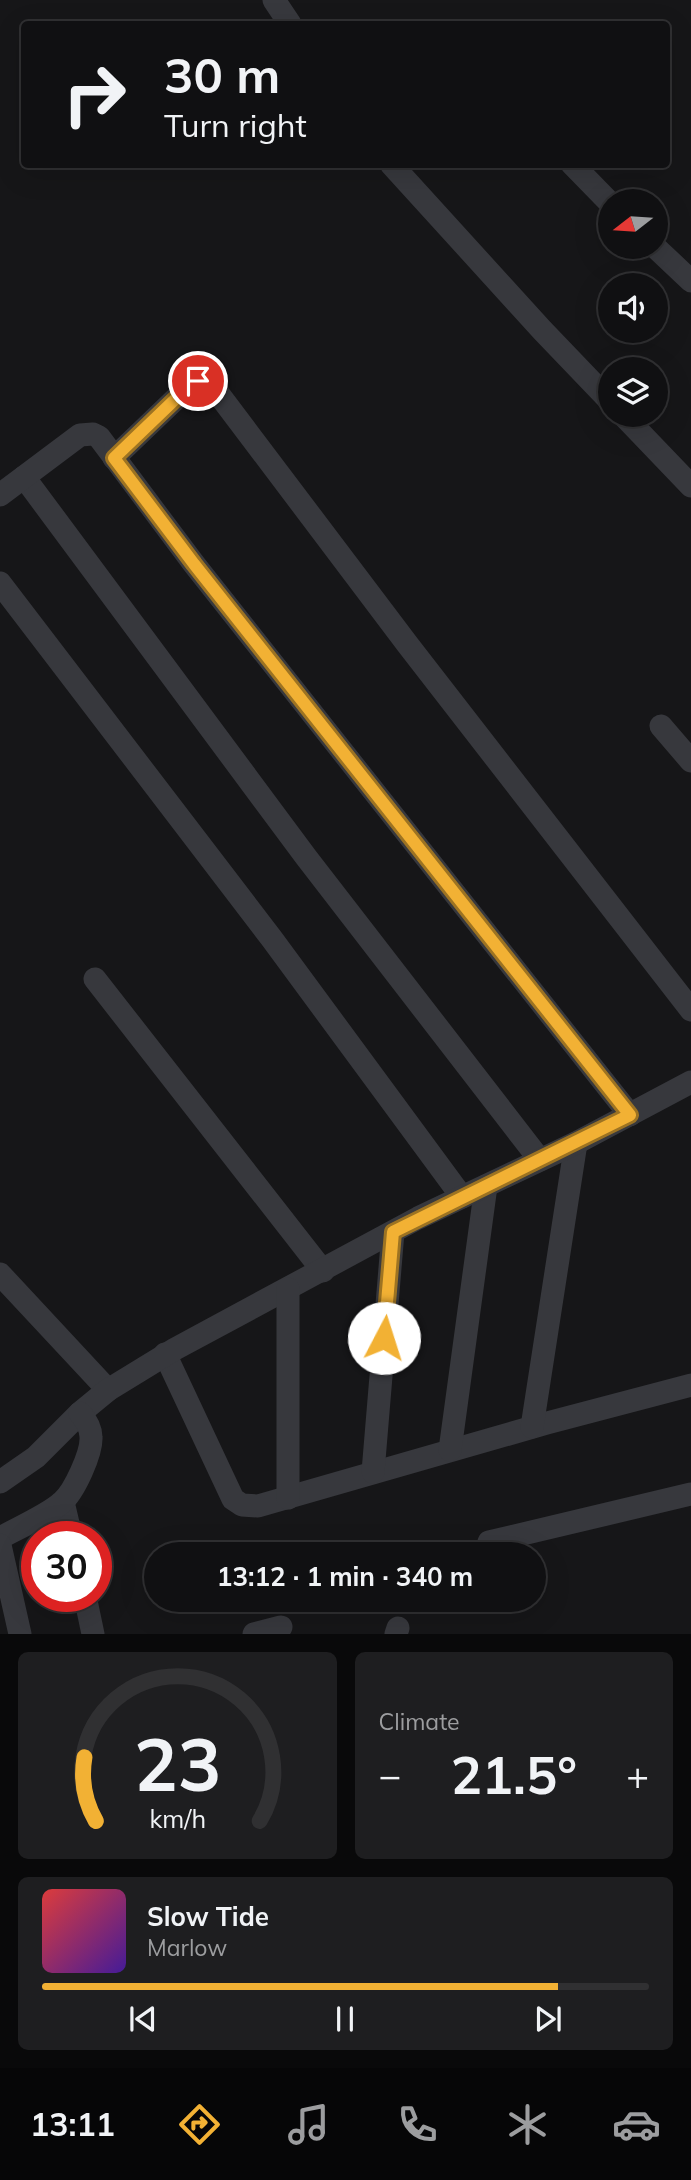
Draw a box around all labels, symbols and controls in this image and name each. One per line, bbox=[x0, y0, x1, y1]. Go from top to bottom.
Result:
text: 30 m bbox=[164, 44, 280, 105]
icon: right bbox=[49, 49, 140, 140]
text: Turn right bbox=[164, 105, 307, 145]
north arrow bbox=[598, 189, 668, 259]
map controls bbox=[598, 189, 668, 427]
button: sound bbox=[598, 273, 668, 343]
pin bbox=[168, 351, 228, 411]
button: layers bbox=[598, 357, 668, 427]
icon: arrive bbox=[179, 362, 217, 400]
position arrow bbox=[347, 1301, 421, 1375]
speed limit sign: 30 bbox=[21, 1521, 112, 1612]
text: 13:12 · 1 min · 340 m bbox=[217, 1560, 473, 1593]
text: Climate bbox=[379, 1707, 460, 1736]
text: 23 bbox=[134, 1719, 221, 1810]
text: 21.5° bbox=[451, 1742, 577, 1807]
text: − bbox=[379, 1751, 401, 1799]
text: + bbox=[626, 1751, 649, 1799]
text: km/h bbox=[149, 1803, 206, 1834]
text: Slow Tide bbox=[147, 1900, 269, 1933]
text: Marlow bbox=[147, 1933, 227, 1962]
icon: previous bbox=[124, 2000, 162, 2038]
icon: pause bbox=[326, 2000, 364, 2038]
icon: next bbox=[529, 2000, 567, 2038]
icon: directions bbox=[175, 2100, 224, 2149]
icon: music bbox=[284, 2100, 333, 2149]
icon: phone bbox=[393, 2100, 442, 2149]
icon: climate bbox=[503, 2100, 552, 2149]
icon: car bbox=[612, 2100, 661, 2149]
text: 13:11 bbox=[30, 2104, 115, 2144]

